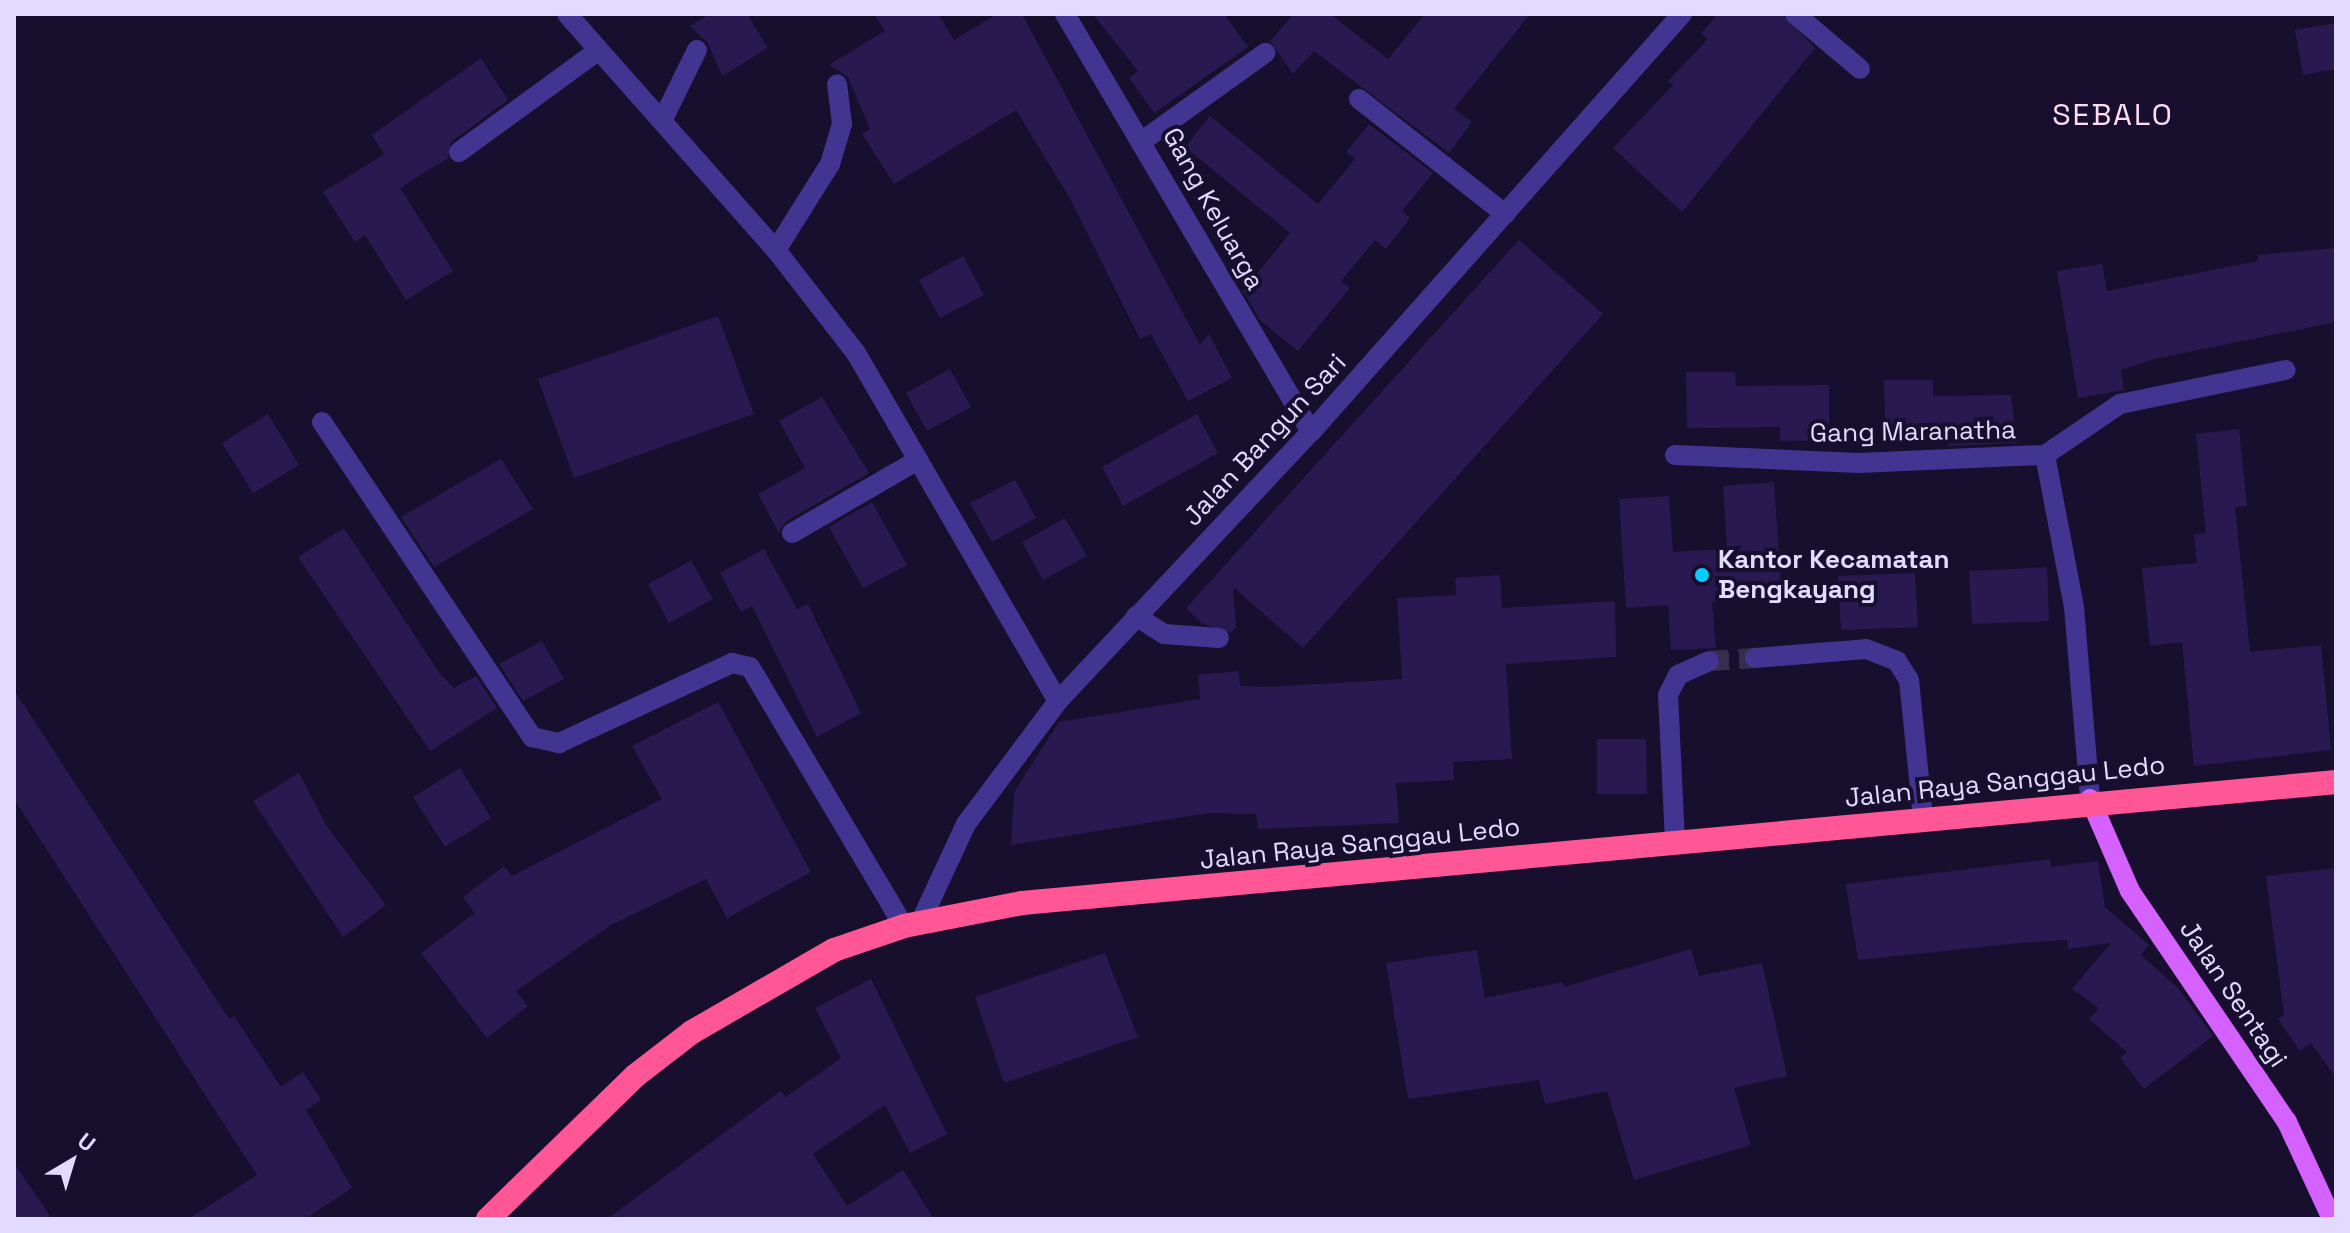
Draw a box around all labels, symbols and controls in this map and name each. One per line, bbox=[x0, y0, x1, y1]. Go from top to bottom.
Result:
district label: SEBALO bbox=[2052, 97, 2174, 133]
street label: Gang Keluarga bbox=[1156, 123, 1270, 295]
street label: Jalan Bangun Sari bbox=[1177, 347, 1353, 533]
street label: Gang Maranatha bbox=[1810, 415, 2016, 449]
place label: Kantor Kecamatan Bengkayang bbox=[1718, 544, 1950, 606]
marker: Kantor Kecamatan Bengkayang bbox=[1693, 566, 1711, 584]
street label: Jalan Raya Sanggau Ledo bbox=[1843, 750, 2167, 814]
street label: Jalan Raya Sanggau Ledo bbox=[1198, 812, 1522, 876]
street label: Jalan Sentagi bbox=[2173, 915, 2293, 1073]
north arrow bbox=[32, 1121, 112, 1201]
text: U bbox=[72, 1126, 101, 1158]

